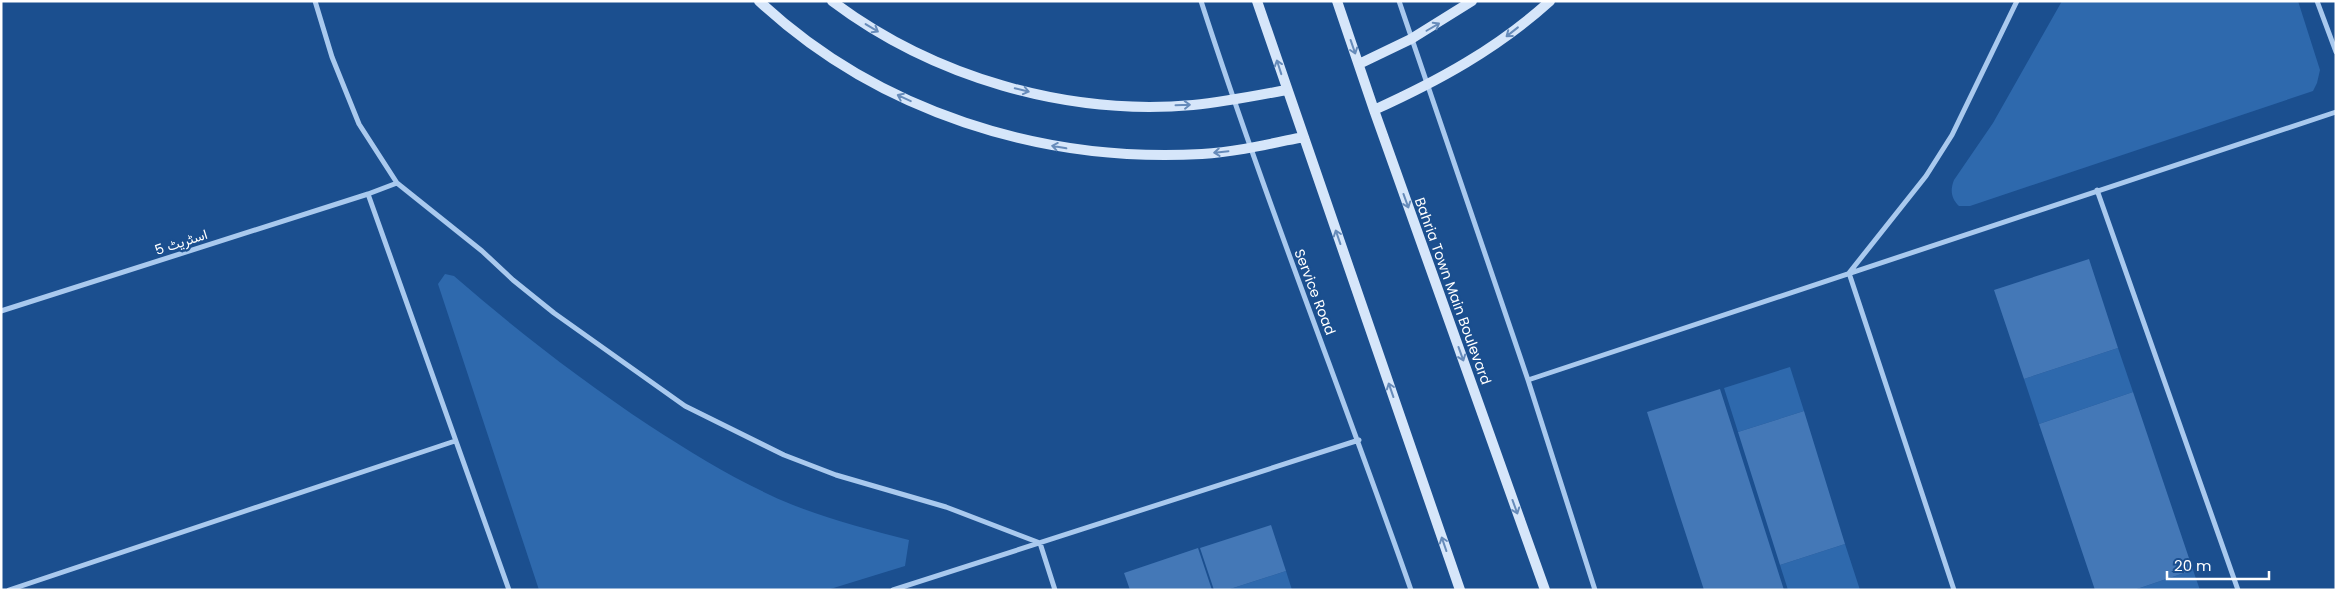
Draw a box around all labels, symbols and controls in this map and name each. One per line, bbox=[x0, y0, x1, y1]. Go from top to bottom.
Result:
one-way arrow bbox=[1426, 21, 1440, 31]
one-way arrow bbox=[865, 24, 879, 34]
one-way arrow bbox=[1506, 27, 1519, 38]
one-way arrow bbox=[1349, 39, 1358, 55]
one-way arrow bbox=[1273, 59, 1283, 75]
one-way arrow bbox=[1013, 86, 1029, 95]
one-way arrow bbox=[897, 93, 912, 103]
one-way arrow bbox=[1175, 101, 1191, 110]
one-way arrow bbox=[1051, 141, 1067, 151]
one-way arrow bbox=[1213, 147, 1229, 157]
one-way arrow bbox=[1402, 193, 1411, 208]
street label: Bahria Town Main Boulevard bbox=[1410, 195, 1496, 387]
street label: اسٹریٹ 5 bbox=[152, 224, 210, 260]
one-way arrow bbox=[1332, 229, 1342, 245]
street label: Service Road bbox=[1289, 246, 1341, 338]
one-way arrow bbox=[1457, 346, 1466, 361]
one-way arrow bbox=[1386, 383, 1395, 399]
one-way arrow bbox=[1511, 499, 1521, 515]
one-way arrow bbox=[1439, 536, 1449, 552]
scale bar bbox=[2167, 548, 2270, 580]
text: 20 m bbox=[2174, 555, 2212, 576]

